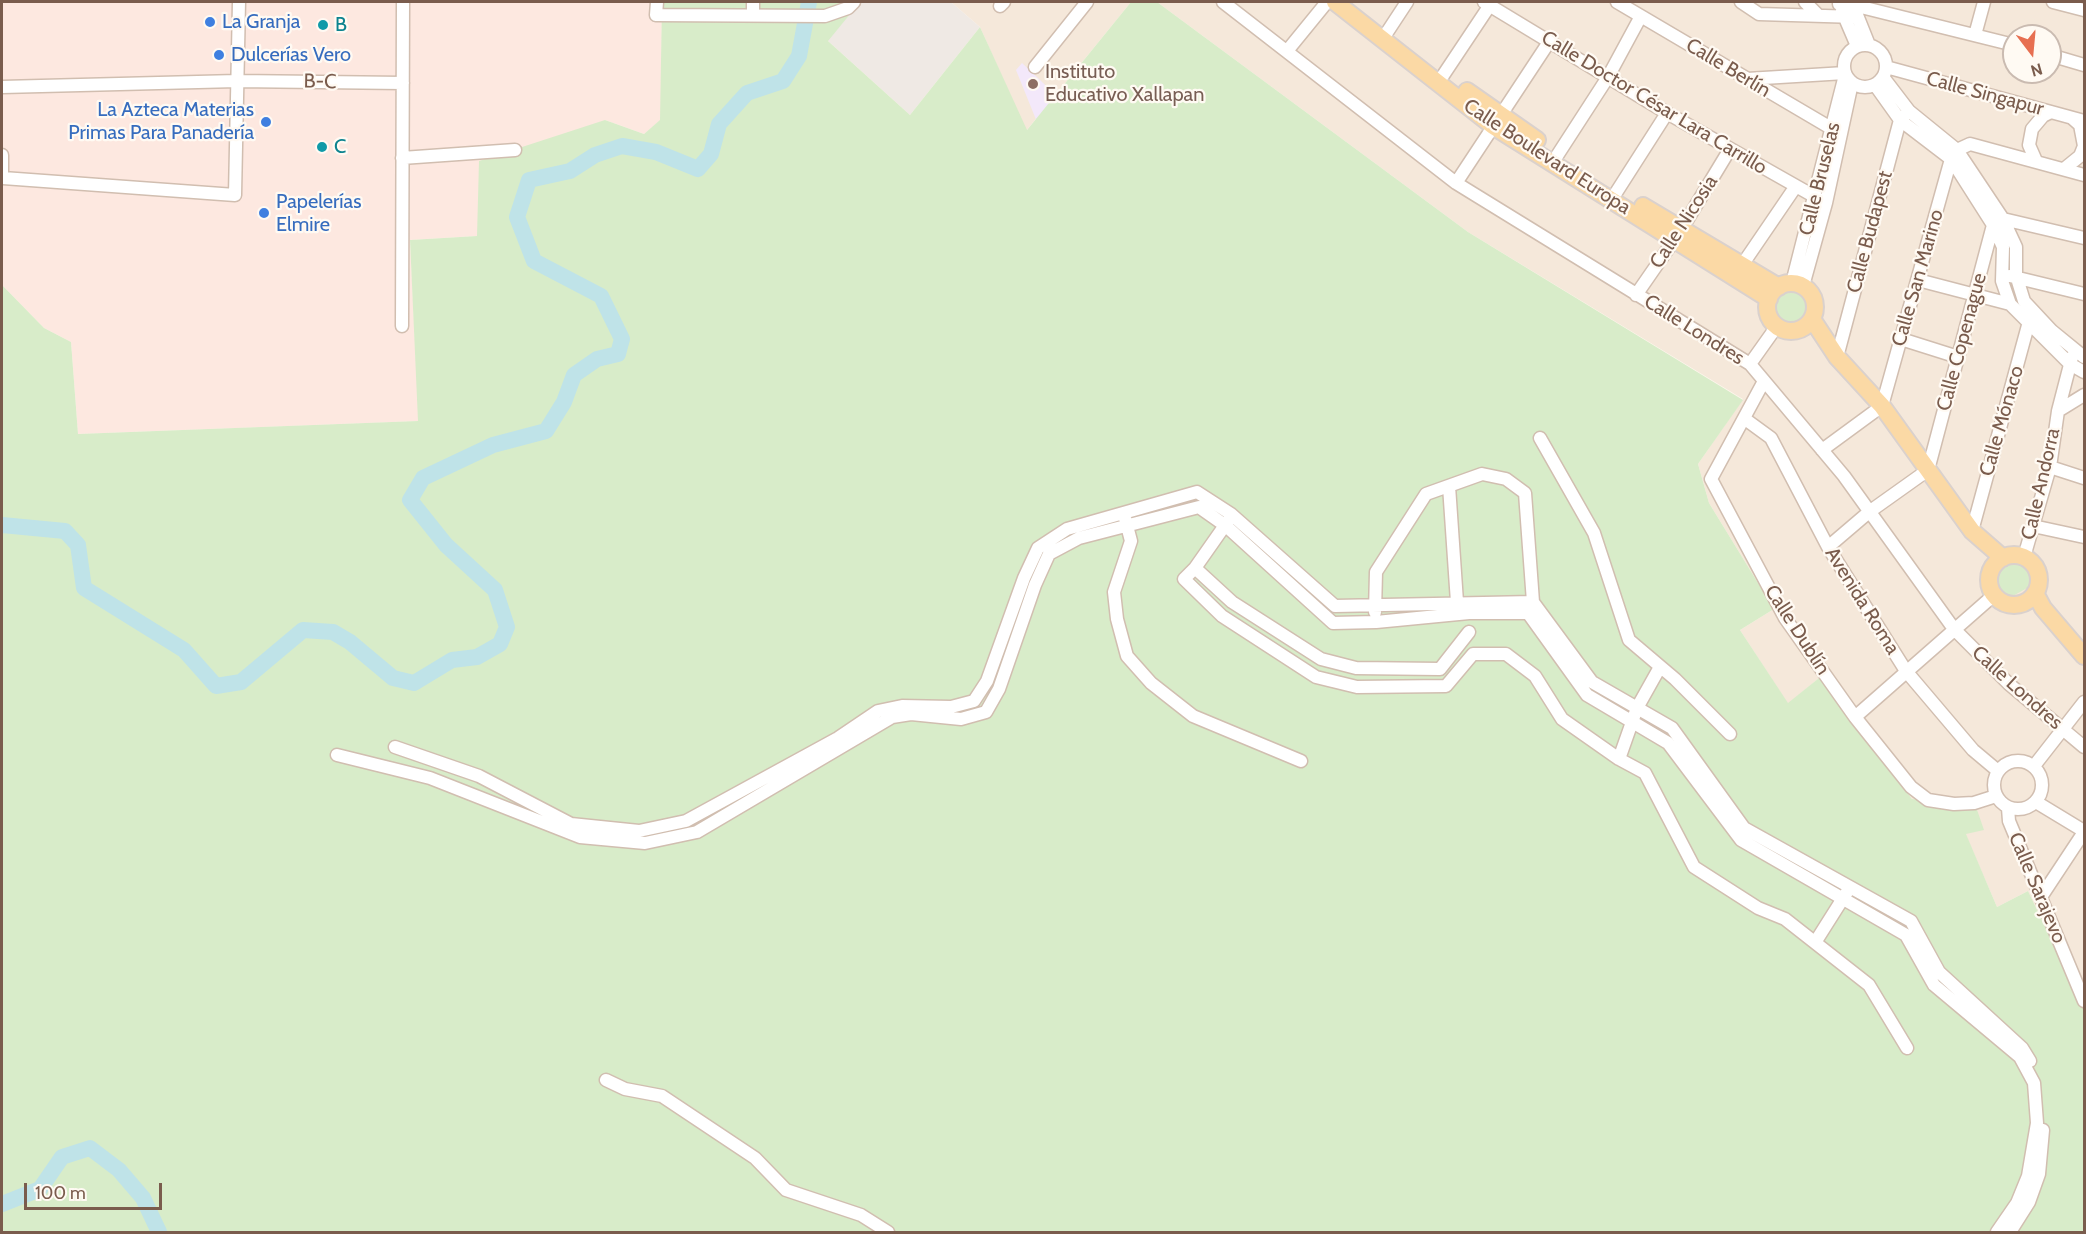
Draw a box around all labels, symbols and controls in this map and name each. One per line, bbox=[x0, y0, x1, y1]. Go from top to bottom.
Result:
place label: La Granja bbox=[222, 10, 300, 34]
place label: B bbox=[335, 13, 347, 37]
marker: La Granja bbox=[203, 15, 217, 29]
marker: B bbox=[316, 18, 330, 32]
north arrow bbox=[2002, 24, 2062, 84]
street label: Calle Doctor César Lara Carrillo bbox=[1537, 26, 1771, 180]
street label: Calle Berlín bbox=[1681, 33, 1775, 103]
place label: Dulcerías Vero bbox=[231, 43, 351, 67]
marker: Dulcerías Vero bbox=[212, 48, 226, 62]
text: N bbox=[2028, 59, 2045, 81]
place label: Instituto Educativo Xallapan bbox=[1045, 60, 1204, 107]
street label: Calle Singapur bbox=[1924, 67, 2046, 121]
street label: B-C bbox=[303, 70, 337, 94]
marker: Instituto Educativo Xallapan bbox=[1026, 77, 1040, 91]
street label: Calle Boulevard Europa bbox=[1459, 94, 1635, 220]
place label: La Azteca Materias Primas Para Panadería bbox=[68, 98, 254, 145]
marker: La Azteca Materias Primas Para Panadería bbox=[259, 115, 273, 129]
street label: Calle Bruselas bbox=[1794, 120, 1846, 238]
place label: C bbox=[334, 135, 346, 159]
marker: C bbox=[315, 140, 329, 154]
street label: Calle Budapest bbox=[1842, 168, 1898, 296]
street label: Calle Nicosia bbox=[1645, 171, 1723, 273]
place label: Papelerías Elmire bbox=[276, 190, 361, 237]
marker: Papelerías Elmire bbox=[257, 206, 271, 220]
street label: Calle San Marino bbox=[1887, 207, 1949, 349]
street label: Calle Copenague bbox=[1932, 270, 1992, 414]
street label: Calle Londres bbox=[1639, 290, 1749, 370]
street label: Calle Mónaco bbox=[1975, 363, 2029, 479]
street label: Calle Andorra bbox=[2017, 426, 2065, 542]
street label: Avenida Roma bbox=[1820, 543, 1904, 659]
street label: Calle Dublín bbox=[1759, 581, 1835, 679]
street label: Calle Londres bbox=[1967, 641, 2067, 735]
street label: Calle Sarajevo bbox=[2003, 829, 2071, 947]
scale bar bbox=[27, 1171, 165, 1209]
text: 100 m bbox=[35, 1182, 86, 1204]

